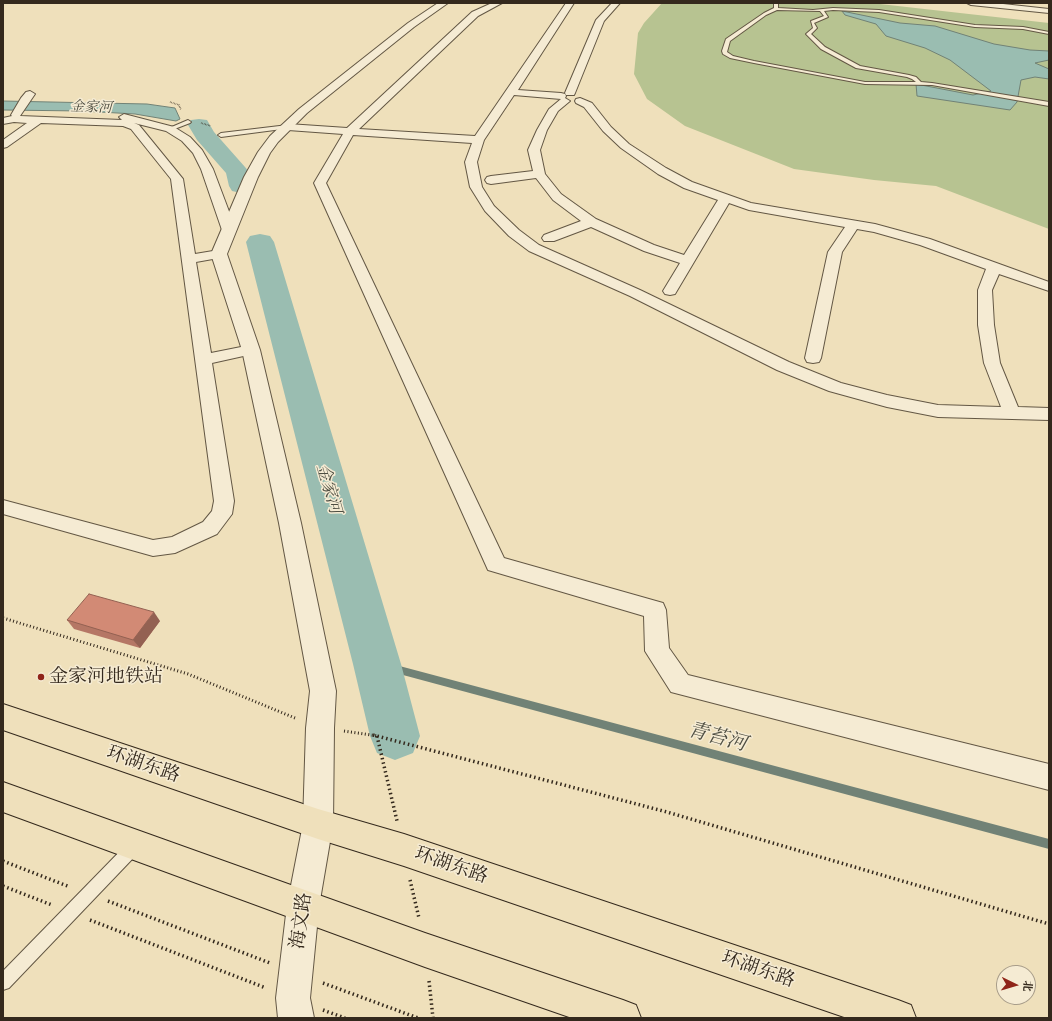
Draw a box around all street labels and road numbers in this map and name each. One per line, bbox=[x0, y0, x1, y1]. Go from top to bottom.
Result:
street label: 环湖东路 bbox=[103, 742, 183, 788]
street label: 环湖东路 bbox=[411, 843, 491, 889]
street label: 海文路 bbox=[287, 891, 317, 951]
street label: 环湖东路 bbox=[718, 947, 798, 993]

